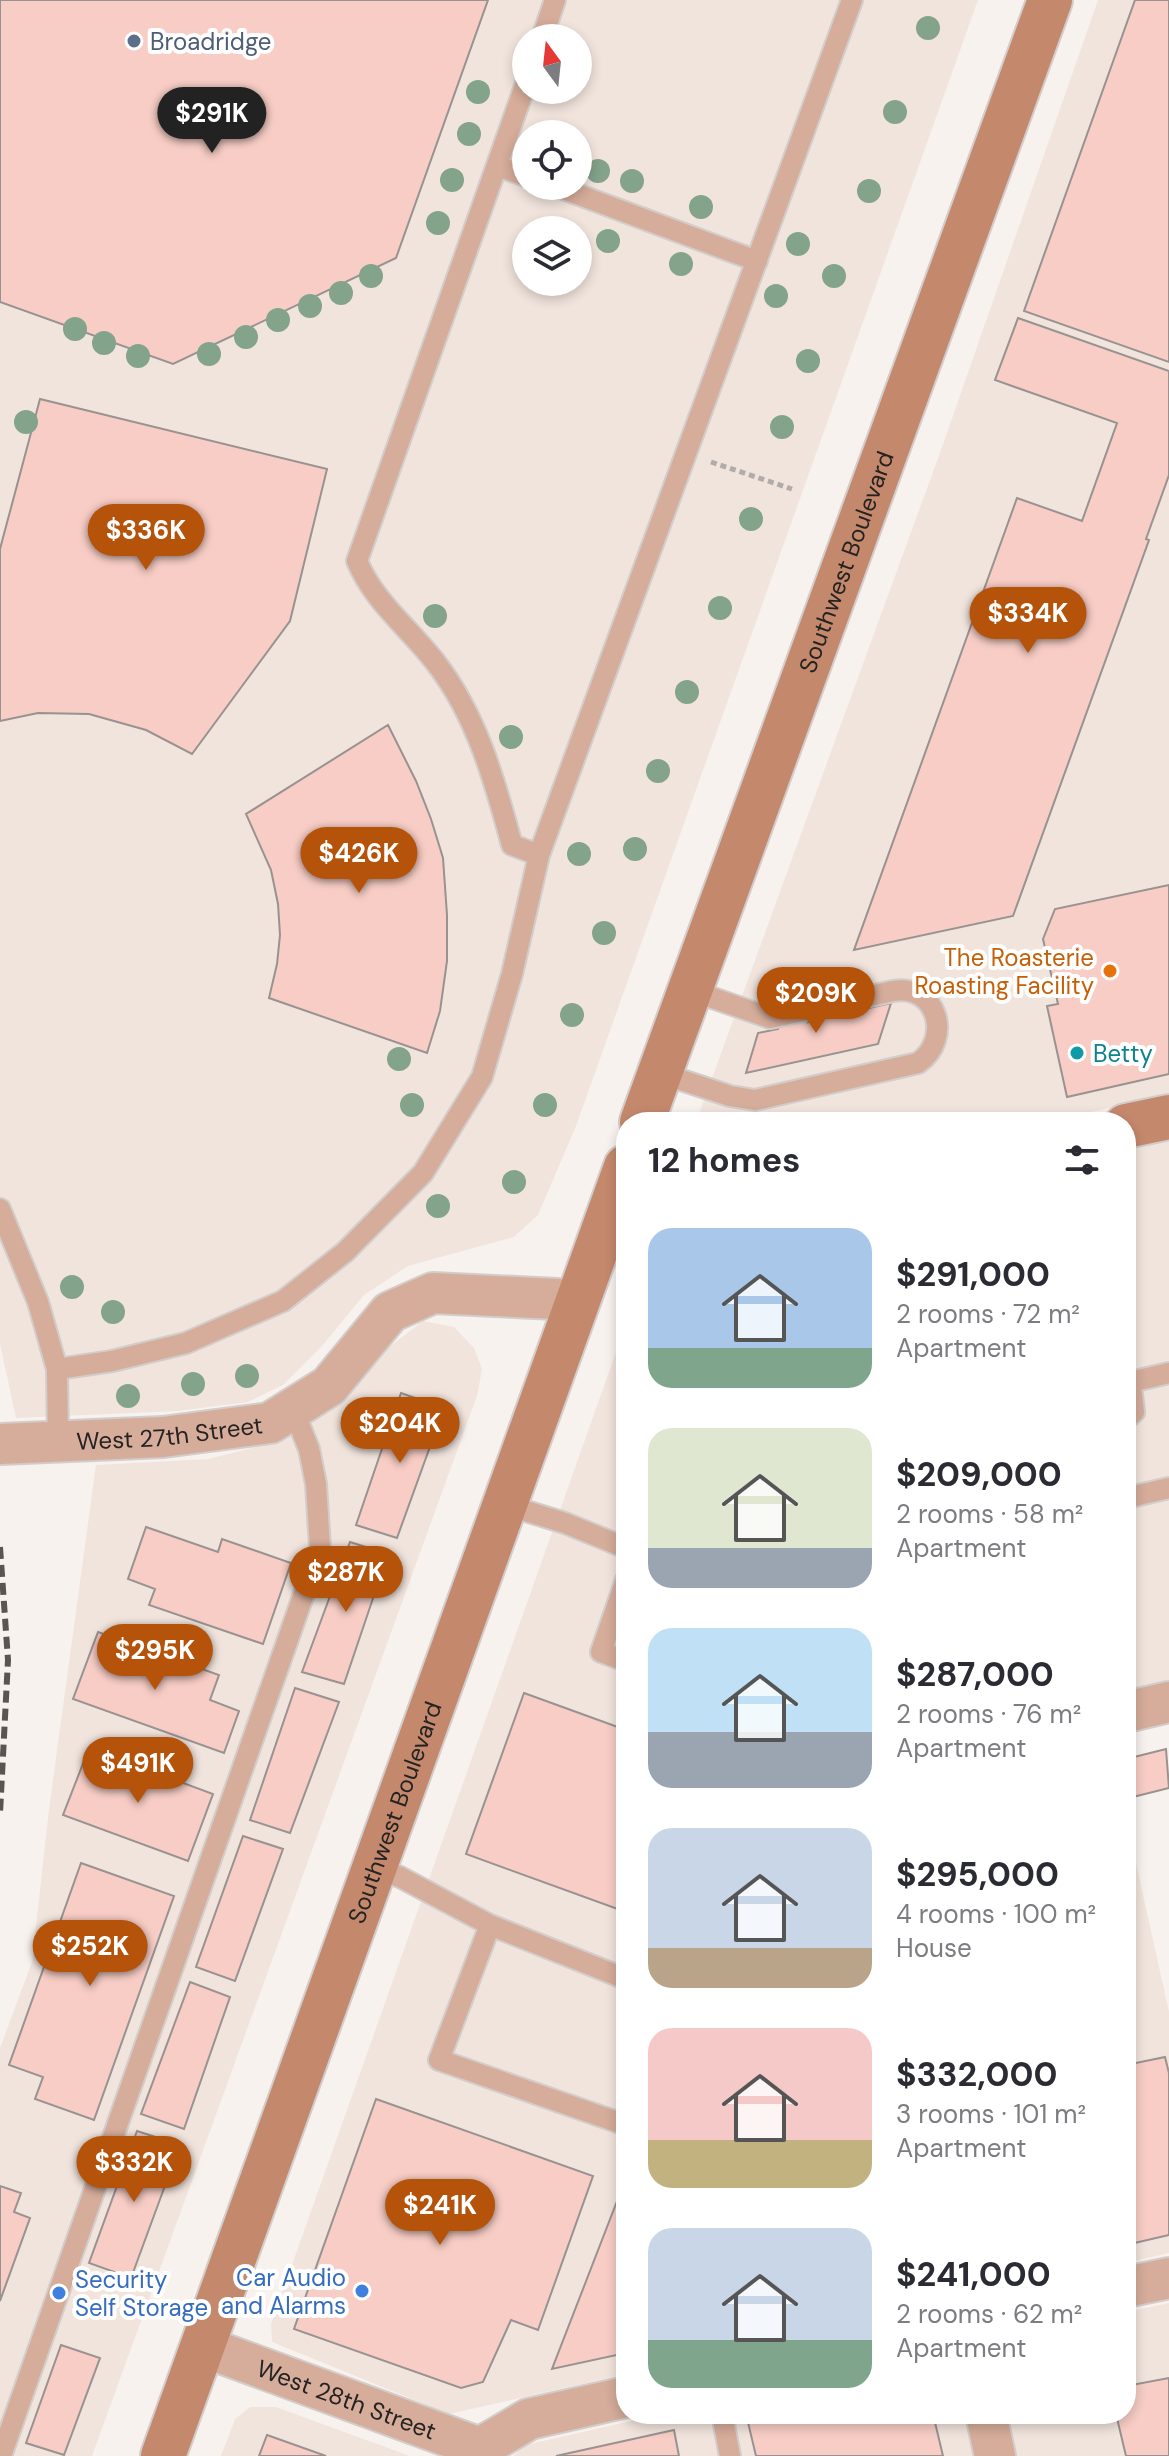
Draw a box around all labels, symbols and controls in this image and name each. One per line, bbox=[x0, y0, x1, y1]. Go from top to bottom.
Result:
north arrow bbox=[512, 24, 592, 104]
map controls bbox=[512, 24, 592, 296]
place label: Broadridge bbox=[150, 26, 271, 57]
marker: Broadridge bbox=[125, 32, 143, 50]
pin: $291K bbox=[156, 87, 268, 155]
text: $291K bbox=[175, 96, 249, 130]
button: locate bbox=[512, 120, 592, 200]
button: layers bbox=[512, 216, 592, 296]
street label: Southwest Boulevard bbox=[791, 447, 900, 677]
pin: $336K bbox=[90, 504, 202, 572]
text: $336K bbox=[106, 513, 186, 547]
pin: $334K bbox=[972, 587, 1084, 655]
text: $334K bbox=[988, 596, 1068, 630]
pin: $426K bbox=[303, 827, 415, 895]
text: $426K bbox=[318, 836, 400, 870]
place label: The Roasterie Roasting Facility bbox=[915, 942, 1094, 1001]
marker: The Roasterie Roasting Facility bbox=[1101, 962, 1119, 980]
pin: $209K bbox=[760, 967, 872, 1035]
text: $209K bbox=[775, 976, 857, 1010]
place label: Betty bbox=[1093, 1038, 1153, 1069]
marker: Betty bbox=[1068, 1044, 1086, 1062]
text: 12 homes bbox=[648, 1138, 800, 1183]
icon: filters bbox=[1060, 1138, 1104, 1182]
text: $291,000 bbox=[896, 1252, 1050, 1297]
icon: home bbox=[712, 1260, 808, 1356]
text: 2 rooms · 72 m² bbox=[896, 1297, 1080, 1331]
text: Apartment bbox=[896, 1331, 1027, 1365]
pin: $204K bbox=[344, 1397, 456, 1465]
text: $204K bbox=[359, 1406, 441, 1440]
street label: West 27th Street bbox=[76, 1409, 264, 1456]
text: $209,000 bbox=[896, 1452, 1062, 1497]
icon: home bbox=[712, 1460, 808, 1556]
text: 2 rooms · 58 m² bbox=[896, 1497, 1083, 1531]
text: Apartment bbox=[896, 1531, 1027, 1565]
pin: $287K bbox=[290, 1546, 402, 1614]
text: $287K bbox=[307, 1555, 385, 1589]
pin: $295K bbox=[99, 1624, 211, 1692]
text: $295K bbox=[115, 1633, 195, 1667]
text: $287,000 bbox=[896, 1652, 1054, 1697]
icon: home bbox=[712, 1660, 808, 1756]
street label: Southwest Boulevard bbox=[340, 1697, 448, 1927]
text: 2 rooms · 76 m² bbox=[896, 1697, 1081, 1731]
text: Apartment bbox=[896, 1731, 1027, 1765]
pin: $491K bbox=[82, 1737, 194, 1805]
text: $491K bbox=[100, 1746, 176, 1780]
text: $295,000 bbox=[896, 1852, 1059, 1897]
icon: home bbox=[712, 1860, 808, 1956]
text: 4 rooms · 100 m² bbox=[896, 1897, 1096, 1931]
pin: $252K bbox=[34, 1920, 146, 1988]
text: $252K bbox=[51, 1929, 129, 1963]
text: House bbox=[896, 1931, 972, 1965]
text: $332,000 bbox=[896, 2052, 1057, 2097]
icon: home bbox=[712, 2060, 808, 2156]
text: 3 rooms · 101 m² bbox=[896, 2097, 1086, 2131]
text: Apartment bbox=[896, 2131, 1027, 2165]
pin: $332K bbox=[78, 2136, 190, 2204]
text: $332K bbox=[94, 2145, 174, 2179]
pin: $241K bbox=[384, 2179, 496, 2247]
text: $241K bbox=[403, 2188, 477, 2222]
text: $241,000 bbox=[896, 2252, 1051, 2297]
icon: home bbox=[712, 2260, 808, 2356]
place label: Car Audio and Alarms bbox=[221, 2262, 346, 2321]
place label: Security Self Storage bbox=[75, 2264, 208, 2323]
marker: Car Audio and Alarms bbox=[353, 2282, 371, 2300]
marker: Security Self Storage bbox=[50, 2284, 68, 2302]
text: 2 rooms · 62 m² bbox=[896, 2297, 1082, 2331]
text: Apartment bbox=[896, 2331, 1027, 2365]
street label: West 28th Street bbox=[253, 2352, 440, 2446]

